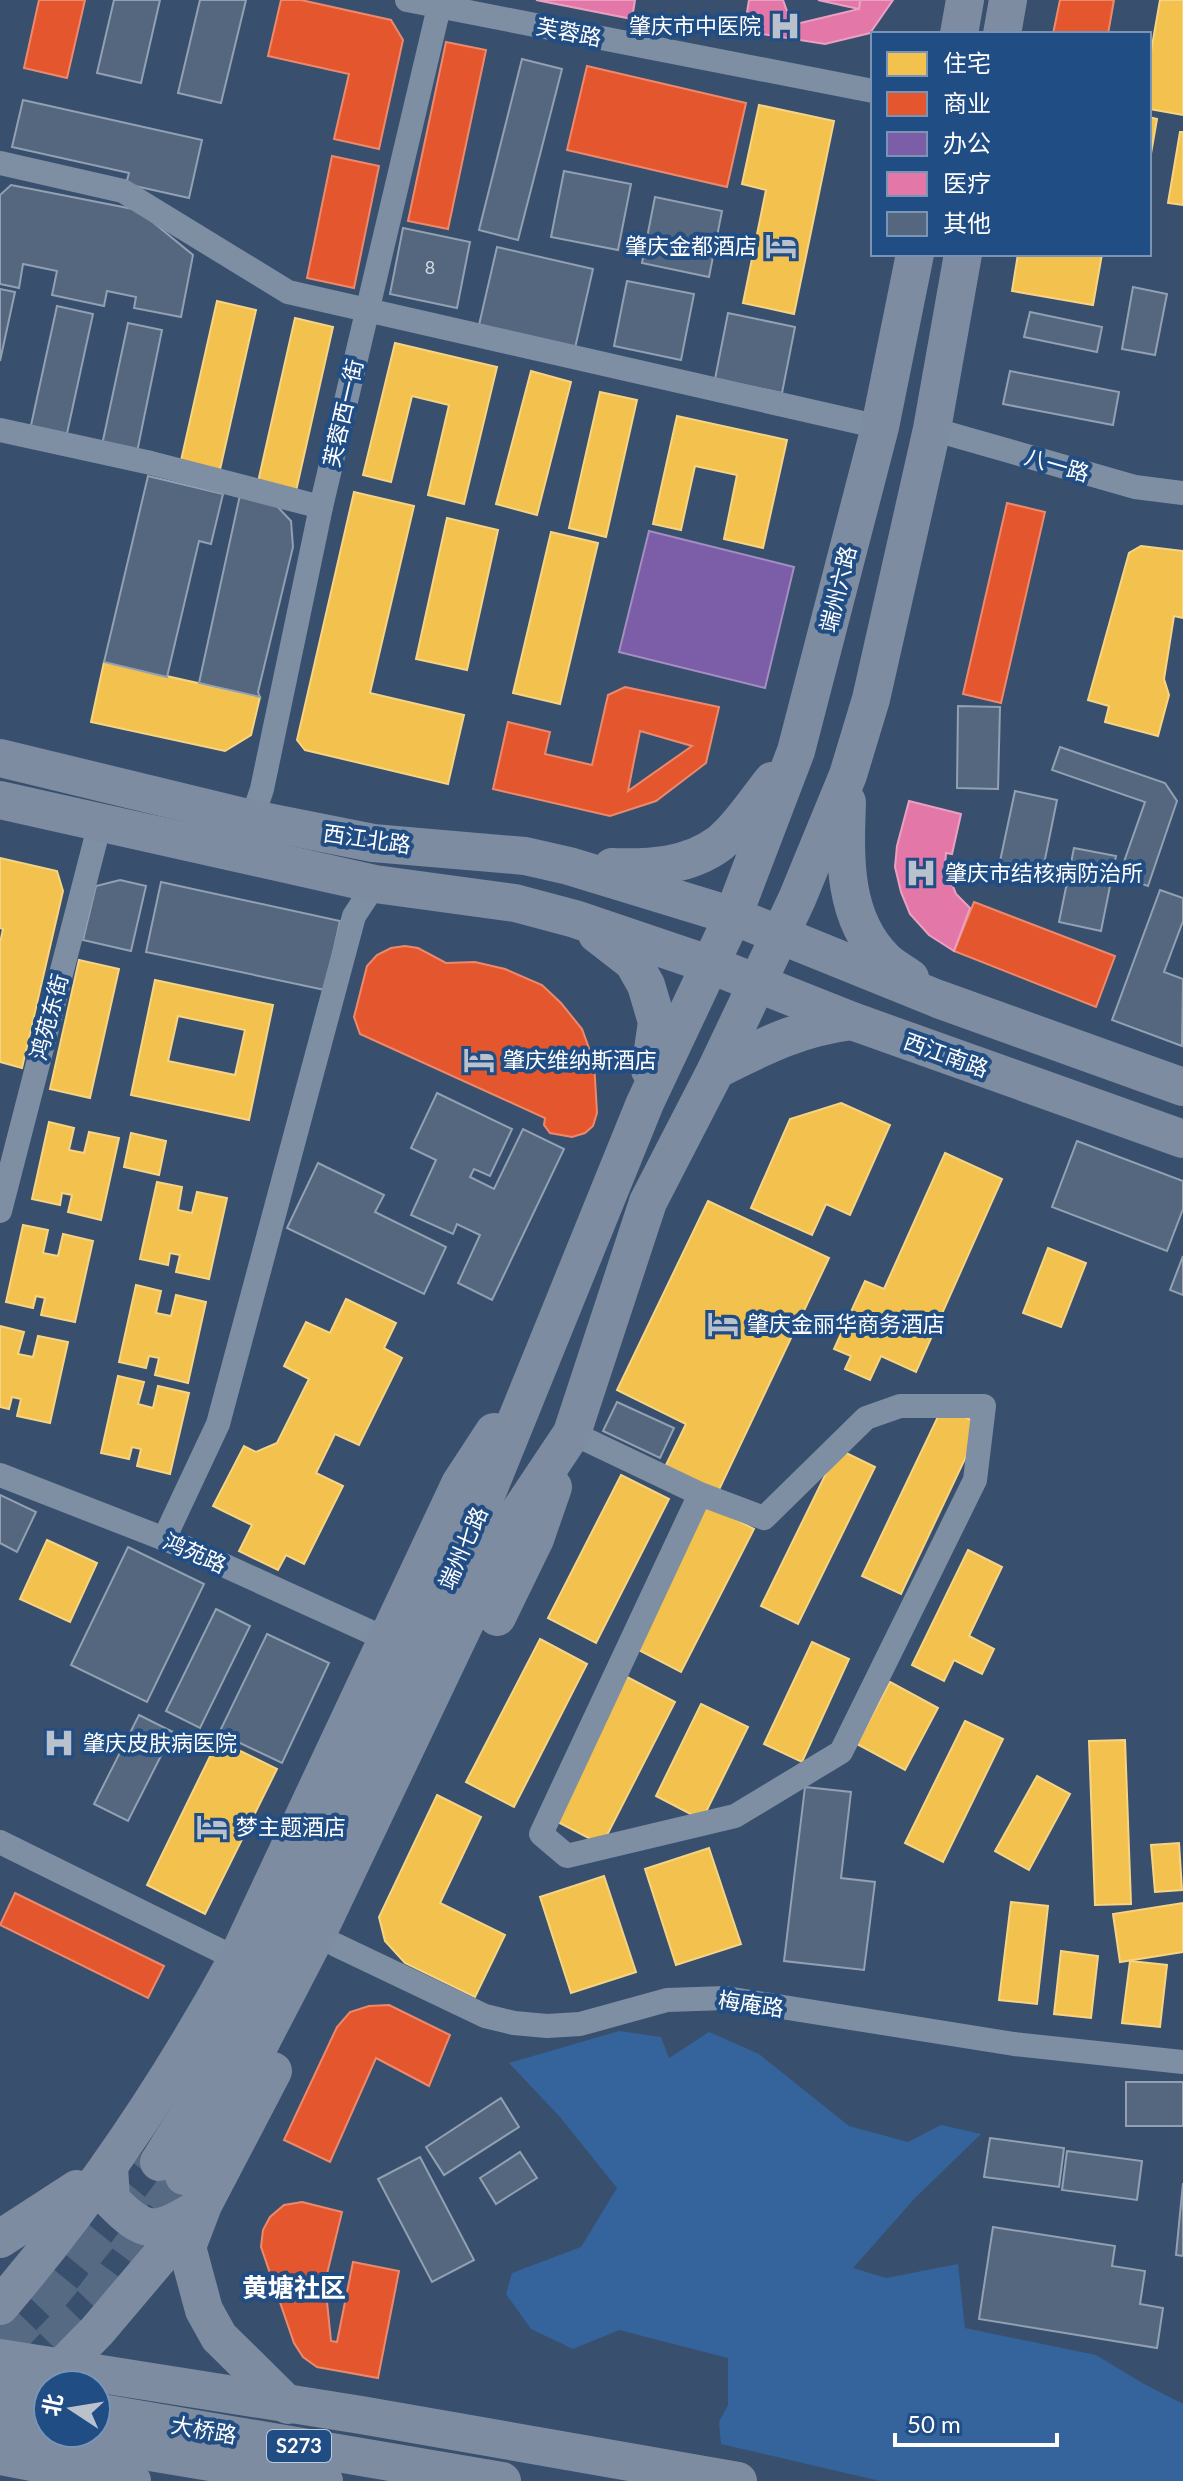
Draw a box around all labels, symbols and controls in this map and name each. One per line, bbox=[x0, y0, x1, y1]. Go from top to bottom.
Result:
hospital icon: 肇庆市中医院 bbox=[768, 9, 802, 43]
street label: 芙蓉路 bbox=[534, 12, 604, 51]
place label: 肇庆市中医院 bbox=[629, 12, 761, 39]
legend bbox=[871, 32, 1151, 256]
text: 住宅 bbox=[943, 48, 991, 77]
text: 商业 bbox=[943, 88, 991, 117]
text: 办公 bbox=[943, 128, 991, 157]
text: 医疗 bbox=[943, 168, 991, 197]
text: 其他 bbox=[943, 208, 991, 237]
hotel icon: 肇庆金都酒店 bbox=[764, 229, 798, 263]
place label: 肇庆金都酒店 bbox=[625, 232, 757, 259]
house number: 8 bbox=[425, 256, 435, 278]
street label: 芙蓉西一街 bbox=[317, 356, 368, 470]
street label: 八一路 bbox=[1022, 442, 1093, 487]
street label: 端州六路 bbox=[814, 543, 861, 635]
street label: 西江北路 bbox=[322, 819, 413, 858]
hospital icon: 肇庆市结核病防治所 bbox=[904, 856, 938, 890]
place label: 肇庆市结核病防治所 bbox=[945, 859, 1143, 886]
street label: 鸿苑东街 bbox=[24, 971, 73, 1063]
street label: 西江南路 bbox=[900, 1027, 992, 1082]
hotel icon: 肇庆维纳斯酒店 bbox=[462, 1043, 496, 1077]
place label: 肇庆维纳斯酒店 bbox=[503, 1046, 657, 1073]
hotel icon: 肇庆金丽华商务酒店 bbox=[706, 1307, 740, 1341]
place label: 肇庆金丽华商务酒店 bbox=[747, 1310, 945, 1337]
street label: 端州七路 bbox=[432, 1502, 493, 1593]
street label: 鸿苑路 bbox=[160, 1527, 231, 1578]
hospital icon: 肇庆皮肤病医院 bbox=[42, 1726, 76, 1760]
place label: 肇庆皮肤病医院 bbox=[83, 1729, 237, 1756]
hotel icon: 梦主题酒店 bbox=[195, 1810, 229, 1844]
place label: 梦主题酒店 bbox=[236, 1813, 346, 1840]
street label: 梅庵路 bbox=[717, 1986, 786, 2021]
district label: 黄塘社区 bbox=[242, 2271, 346, 2303]
north arrow bbox=[32, 2369, 112, 2449]
text: 北 bbox=[36, 2391, 67, 2418]
scale bar bbox=[895, 2397, 1057, 2447]
text: 50 m bbox=[907, 2409, 961, 2438]
street label: 大桥路 bbox=[169, 2410, 239, 2449]
road number: S273 bbox=[267, 2430, 331, 2462]

